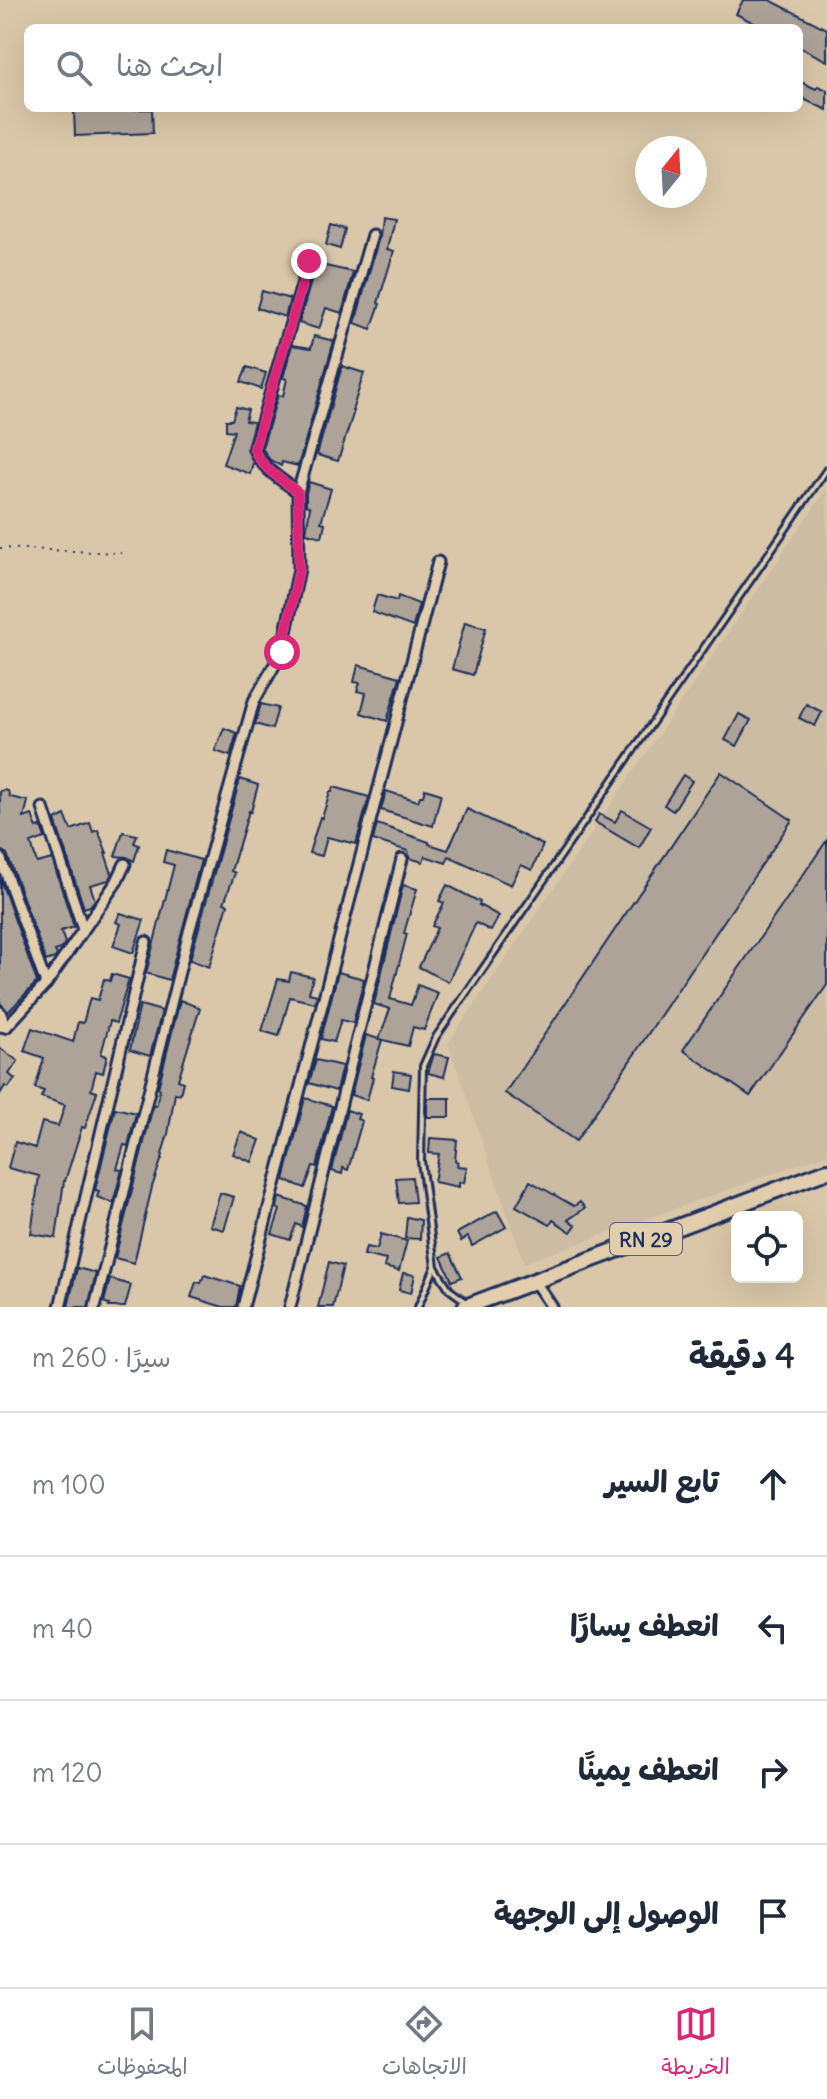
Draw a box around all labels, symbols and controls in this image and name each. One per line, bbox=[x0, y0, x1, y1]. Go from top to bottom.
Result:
search box bbox=[24, 24, 803, 112]
icon: search bbox=[52, 46, 96, 90]
text: ابحث هنا bbox=[116, 46, 223, 84]
north arrow bbox=[635, 136, 707, 208]
route end bbox=[291, 243, 327, 279]
route start bbox=[264, 634, 300, 670]
map controls bbox=[731, 1211, 803, 1283]
button: locate bbox=[731, 1211, 803, 1283]
road number: RN 29 bbox=[610, 1223, 682, 1255]
text: 4 دقيقة bbox=[689, 1334, 795, 1377]
text: سيرًا · 260 m bbox=[32, 1341, 171, 1374]
text: تابع السير bbox=[605, 1462, 719, 1500]
icon: ahead bbox=[751, 1462, 795, 1506]
text: 100 m bbox=[32, 1468, 106, 1501]
text: انعطف يسارًا bbox=[570, 1606, 719, 1644]
icon: left bbox=[751, 1606, 795, 1650]
text: 40 m bbox=[32, 1612, 93, 1645]
text: انعطف يمينًا bbox=[578, 1750, 719, 1788]
icon: right bbox=[751, 1750, 795, 1794]
text: 120 m bbox=[32, 1756, 103, 1789]
text: الوصول إلى الوجهة bbox=[494, 1894, 719, 1932]
icon: arrive bbox=[751, 1894, 795, 1938]
tab: المحفوظات bbox=[97, 2002, 188, 2086]
tab: الاتجاهات bbox=[382, 2002, 467, 2086]
tab: الخريطة bbox=[661, 2002, 730, 2086]

